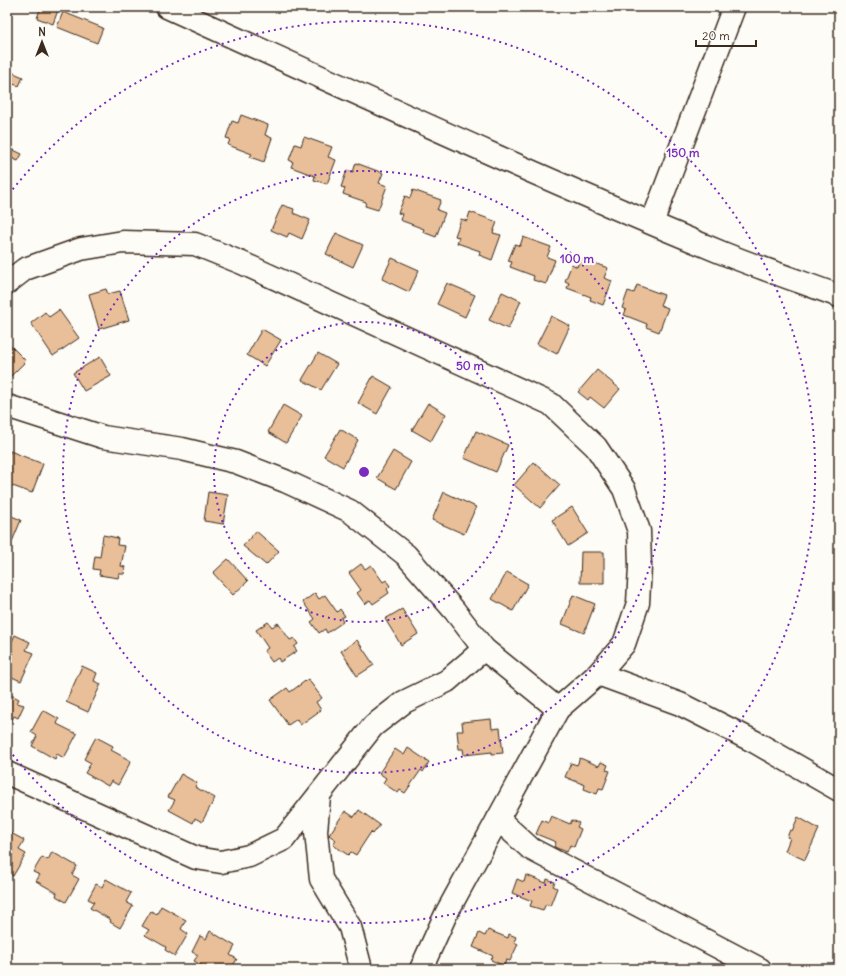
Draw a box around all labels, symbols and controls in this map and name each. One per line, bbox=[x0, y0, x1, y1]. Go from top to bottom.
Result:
north arrow bbox=[22, 22, 62, 62]
scale bar bbox=[696, 22, 756, 48]
text: N bbox=[38, 25, 46, 39]
text: 20 m bbox=[702, 28, 730, 43]
text: 150 m bbox=[667, 145, 700, 160]
text: 100 m bbox=[560, 251, 594, 266]
text: 50 m bbox=[456, 358, 485, 373]
centre of rings bbox=[357, 465, 371, 479]

